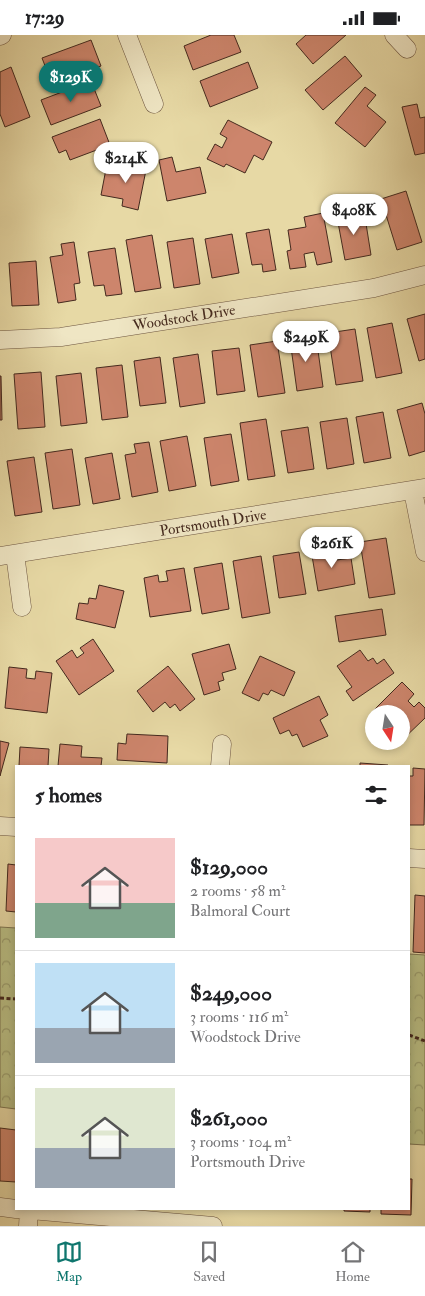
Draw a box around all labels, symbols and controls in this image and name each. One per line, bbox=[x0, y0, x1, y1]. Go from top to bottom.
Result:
text: 17:29 bbox=[25, 6, 65, 30]
pin: $129K bbox=[36, 61, 106, 103]
text: $129K bbox=[50, 67, 92, 87]
pin: $214K bbox=[91, 141, 161, 184]
text: $214K bbox=[105, 148, 147, 168]
pin: $408K bbox=[319, 193, 389, 236]
text: $408K bbox=[332, 200, 376, 220]
street label: Woodstock Drive bbox=[130, 301, 237, 336]
pin: $249K bbox=[271, 321, 341, 363]
text: $249K bbox=[283, 327, 329, 347]
street label: Portsmouth Drive bbox=[158, 505, 268, 541]
pin: $261K bbox=[297, 527, 367, 569]
text: $261K bbox=[311, 533, 353, 553]
north arrow bbox=[365, 705, 410, 750]
map controls bbox=[365, 705, 410, 750]
icon: filters bbox=[362, 781, 390, 809]
text: 5 homes bbox=[35, 782, 102, 809]
text: $129,000 bbox=[190, 854, 268, 881]
icon: home bbox=[75, 858, 135, 918]
text: 2 rooms · 58 m² bbox=[190, 881, 285, 901]
text: Balmoral Court bbox=[190, 901, 290, 921]
text: $249,000 bbox=[190, 980, 272, 1007]
icon: home bbox=[75, 983, 135, 1043]
text: 3 rooms · 116 m² bbox=[190, 1007, 288, 1027]
text: Woodstock Drive bbox=[190, 1027, 301, 1047]
text: $261,000 bbox=[190, 1105, 268, 1132]
icon: home bbox=[75, 1108, 135, 1168]
text: 3 rooms · 104 m² bbox=[190, 1132, 291, 1152]
text: Portsmouth Drive bbox=[190, 1152, 305, 1172]
tab: Map bbox=[55, 1238, 83, 1285]
tab: Saved bbox=[193, 1238, 225, 1285]
tab: Home bbox=[335, 1238, 370, 1285]

